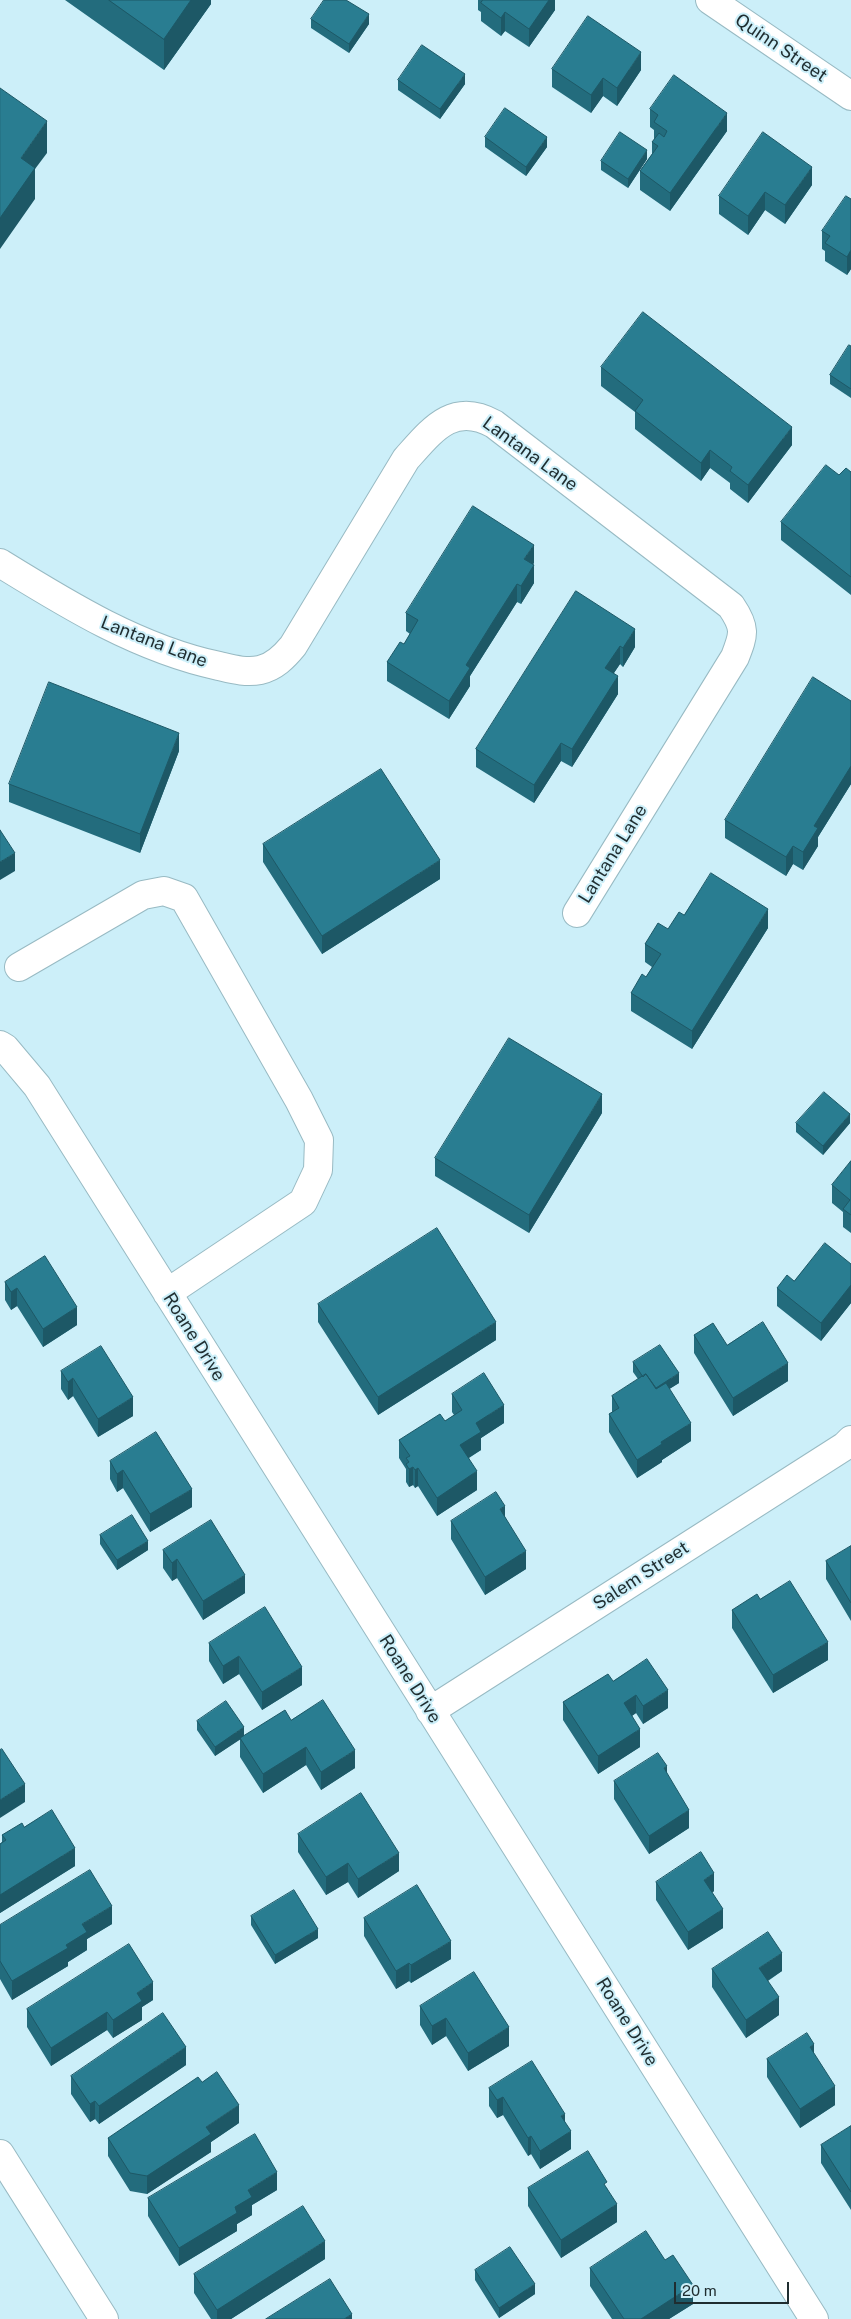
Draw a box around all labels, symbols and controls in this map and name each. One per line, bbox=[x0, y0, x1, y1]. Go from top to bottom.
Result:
street label: Quinn Street bbox=[731, 9, 831, 87]
street label: Lantana Lane bbox=[478, 412, 582, 496]
street label: Lantana Lane bbox=[98, 612, 210, 672]
street label: Lantana Lane bbox=[574, 801, 652, 907]
street label: Roane Drive bbox=[158, 1289, 230, 1385]
street label: Salem Street bbox=[589, 1537, 693, 1615]
street label: Roane Drive bbox=[374, 1631, 446, 1727]
street label: Roane Drive bbox=[591, 1974, 663, 2070]
scale bar bbox=[676, 2272, 791, 2304]
text: 20 m bbox=[682, 2282, 717, 2299]

